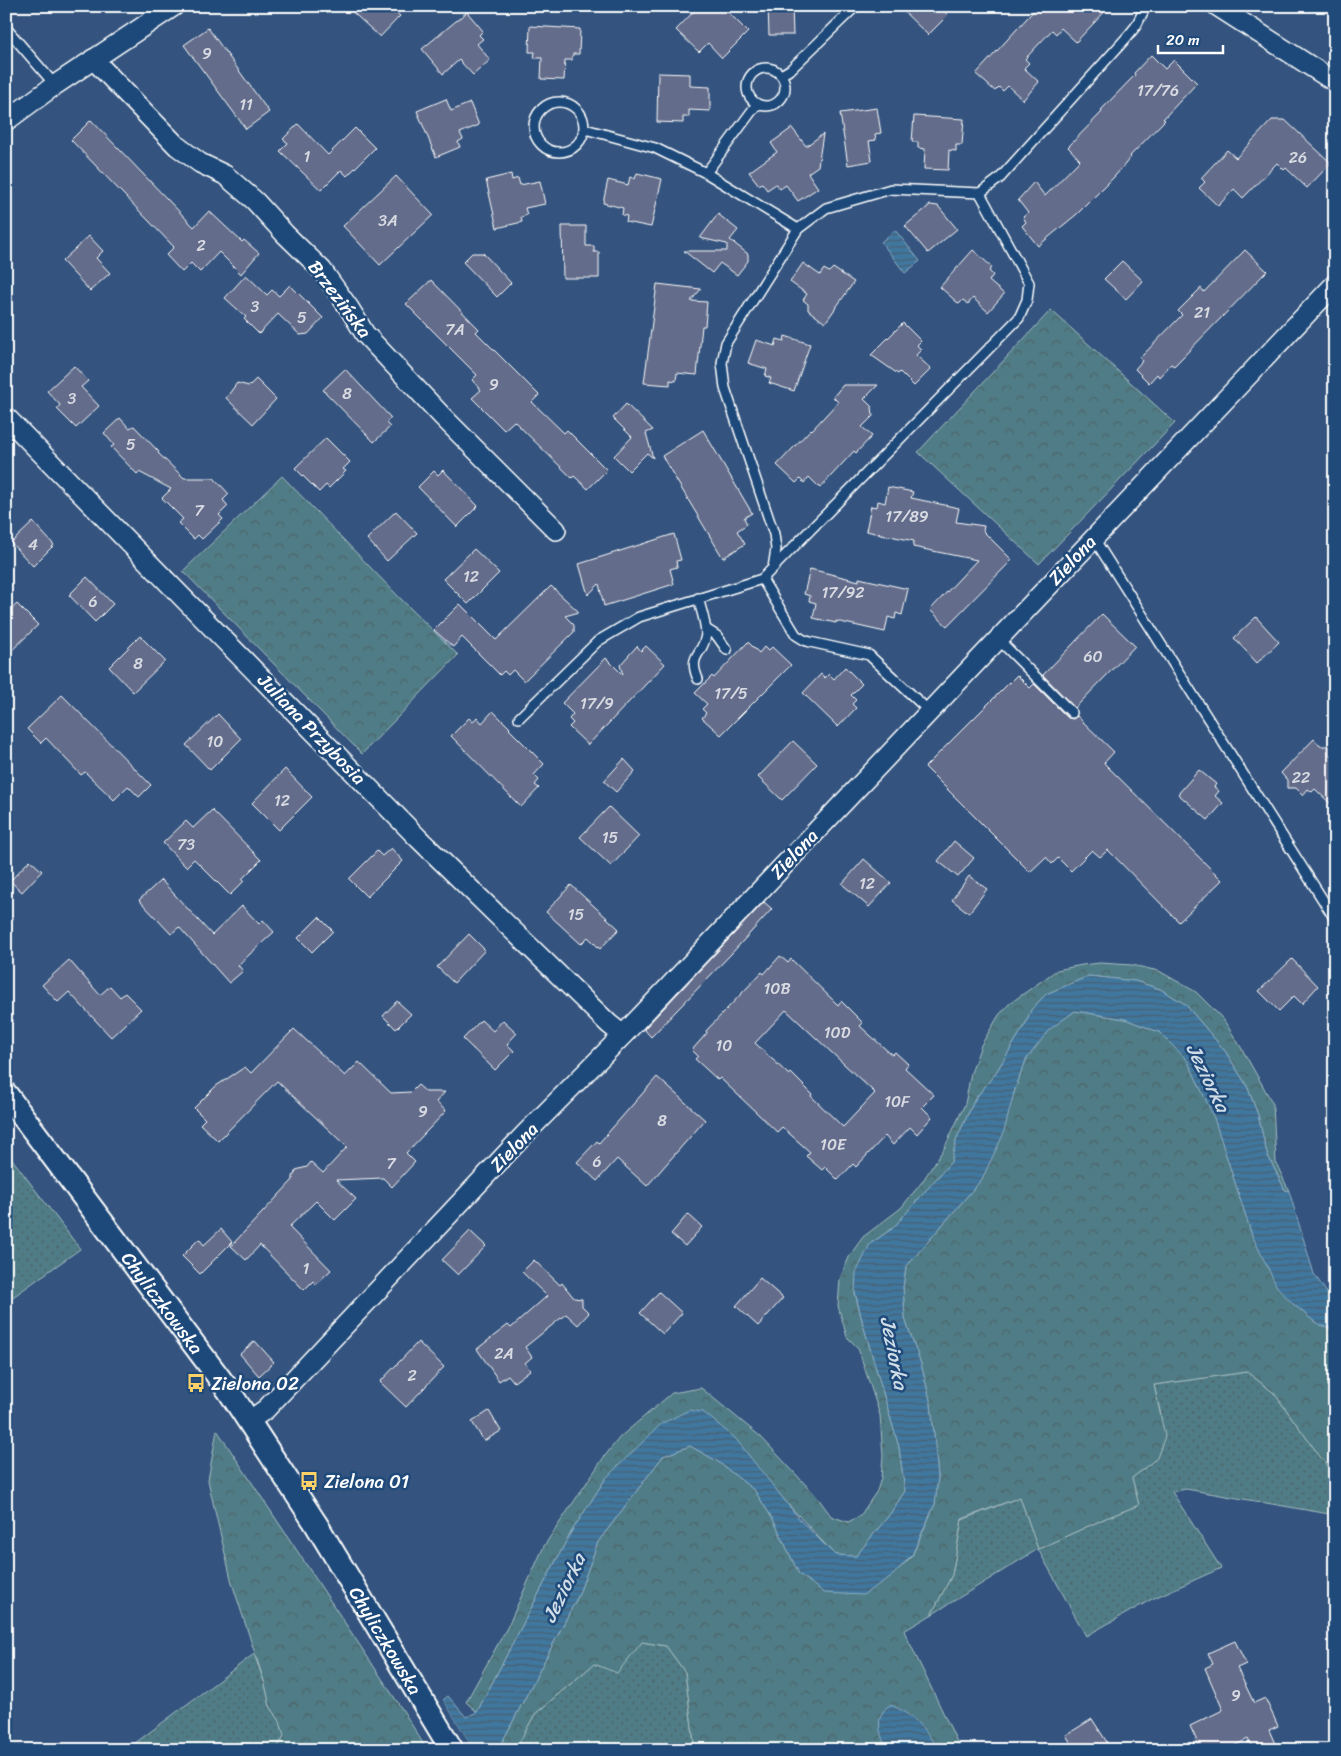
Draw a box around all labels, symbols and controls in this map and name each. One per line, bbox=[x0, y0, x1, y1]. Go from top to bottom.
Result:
scale bar bbox=[1158, 22, 1224, 54]
text: 20 m bbox=[1166, 27, 1200, 53]
house number: 9 bbox=[202, 39, 212, 68]
house number: 17/76 bbox=[1137, 76, 1179, 105]
house number: 11 bbox=[239, 90, 253, 119]
house number: 1 bbox=[304, 142, 311, 171]
house number: 26 bbox=[1289, 143, 1307, 172]
house number: 3A bbox=[378, 206, 398, 235]
house number: 2 bbox=[196, 231, 206, 260]
street label: Brzezińska bbox=[299, 253, 381, 346]
house number: 3 bbox=[251, 292, 260, 321]
house number: 21 bbox=[1194, 298, 1210, 327]
house number: 5 bbox=[297, 303, 307, 332]
house number: 7A bbox=[445, 315, 465, 344]
house number: 9 bbox=[489, 370, 499, 399]
house number: 8 bbox=[342, 379, 352, 408]
house number: 3 bbox=[68, 384, 77, 413]
house number: 5 bbox=[126, 430, 136, 459]
house number: 7 bbox=[194, 496, 204, 525]
house number: 17/89 bbox=[885, 502, 929, 531]
street label: Zielona bbox=[1039, 526, 1105, 593]
house number: 4 bbox=[28, 530, 38, 559]
house number: 12 bbox=[463, 562, 479, 591]
house number: 17/92 bbox=[822, 578, 865, 607]
house number: 6 bbox=[88, 587, 98, 616]
house number: 60 bbox=[1083, 642, 1103, 671]
house number: 8 bbox=[133, 649, 143, 678]
street label: Juliana Przybosia bbox=[249, 664, 375, 793]
house number: 17/5 bbox=[714, 679, 748, 708]
house number: 17/9 bbox=[580, 689, 614, 718]
house number: 10 bbox=[207, 727, 223, 756]
house number: 22 bbox=[1292, 763, 1310, 792]
house number: 12 bbox=[274, 786, 290, 815]
street label: Zielona bbox=[761, 820, 827, 887]
house number: 15 bbox=[602, 823, 619, 852]
house number: 73 bbox=[177, 830, 195, 859]
house number: 12 bbox=[859, 869, 875, 898]
house number: 15 bbox=[568, 900, 585, 929]
house number: 10B bbox=[763, 974, 791, 1003]
house number: 10D bbox=[824, 1018, 851, 1047]
house number: 10 bbox=[716, 1031, 732, 1060]
water label: Jeziorka bbox=[1176, 1037, 1241, 1120]
house number: 10F bbox=[884, 1087, 911, 1116]
house number: 9 bbox=[418, 1097, 428, 1126]
house number: 8 bbox=[657, 1106, 667, 1135]
street label: Zielona bbox=[481, 1114, 547, 1180]
house number: 10E bbox=[820, 1130, 847, 1159]
house number: 6 bbox=[592, 1147, 602, 1176]
house number: 7 bbox=[386, 1149, 396, 1178]
street label: Chyliczkowska bbox=[113, 1244, 213, 1362]
house number: 1 bbox=[303, 1254, 310, 1283]
water label: Jeziorka bbox=[870, 1314, 919, 1394]
house number: 2A bbox=[494, 1339, 514, 1368]
house number: 2 bbox=[407, 1361, 417, 1390]
place label: Zielona 02 bbox=[211, 1367, 299, 1400]
bus stop icon: Zielona 02 bbox=[185, 1372, 207, 1394]
place label: Zielona 01 bbox=[324, 1465, 409, 1498]
bus stop icon: Zielona 01 bbox=[298, 1470, 320, 1492]
water label: Jeziorka bbox=[532, 1546, 597, 1629]
street label: Chyliczkowska bbox=[340, 1579, 432, 1701]
house number: 9 bbox=[1231, 1681, 1241, 1710]

